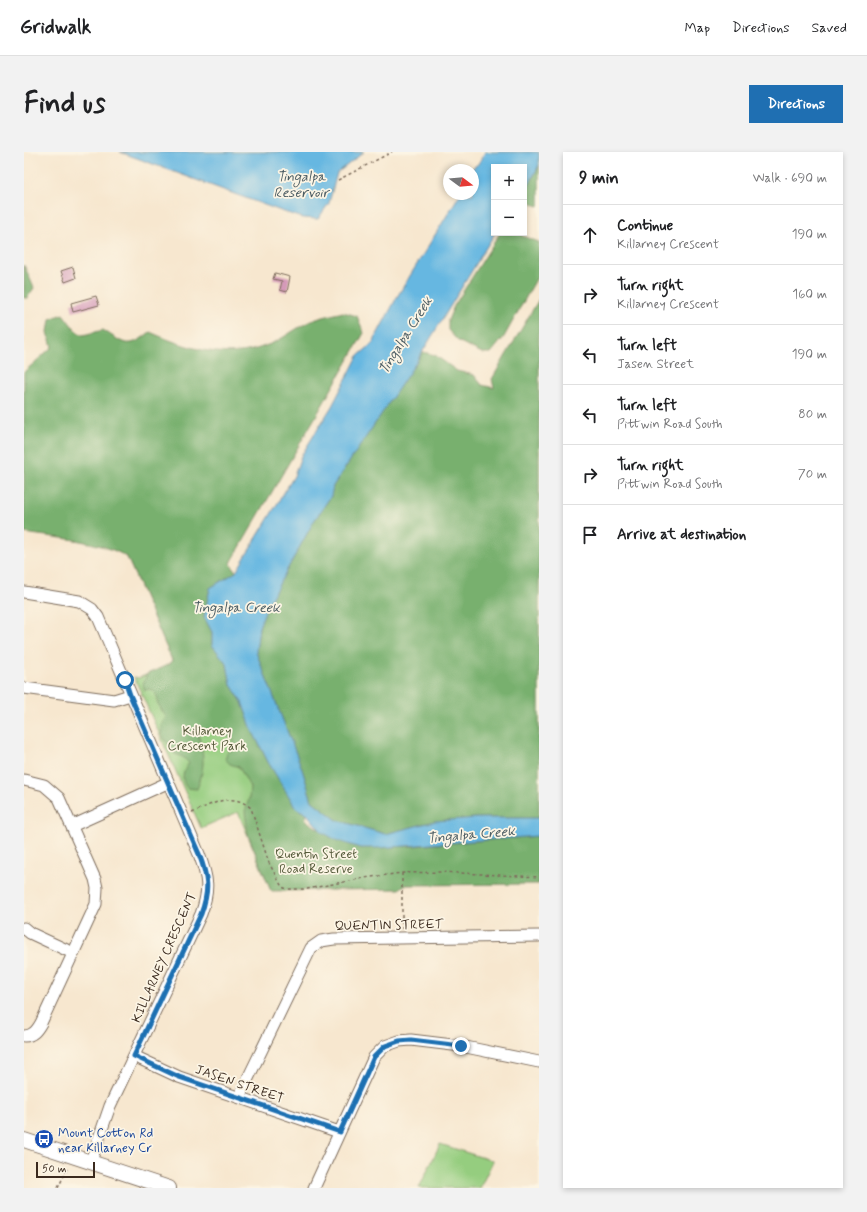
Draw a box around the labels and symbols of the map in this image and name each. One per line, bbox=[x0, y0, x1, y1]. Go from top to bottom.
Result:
north arrow bbox=[443, 164, 479, 200]
water label: Tingalpa Reservoir bbox=[273, 168, 331, 202]
water label: Tingalpa Creek bbox=[375, 293, 439, 379]
water label: Tingalpa Creek bbox=[192, 599, 281, 619]
route start bbox=[116, 671, 134, 689]
park label: Killarney Crescent Park bbox=[167, 723, 247, 755]
water label: Tingalpa Creek bbox=[426, 822, 517, 850]
park label: Quentin Street Road Reserve bbox=[275, 846, 357, 878]
street label: KILLARNEY CRESCENT bbox=[128, 890, 201, 1025]
street label: QUENTIN STREET bbox=[335, 916, 445, 935]
route end bbox=[452, 1037, 470, 1055]
street label: JASEN STREET bbox=[193, 1061, 287, 1108]
place label: Mount Cotton Rd near Killarney Cr bbox=[58, 1125, 153, 1157]
bus stop icon: Mount Cotton Rd near Killarney Cr bbox=[33, 1128, 55, 1150]
scale bar bbox=[36, 1160, 95, 1179]

